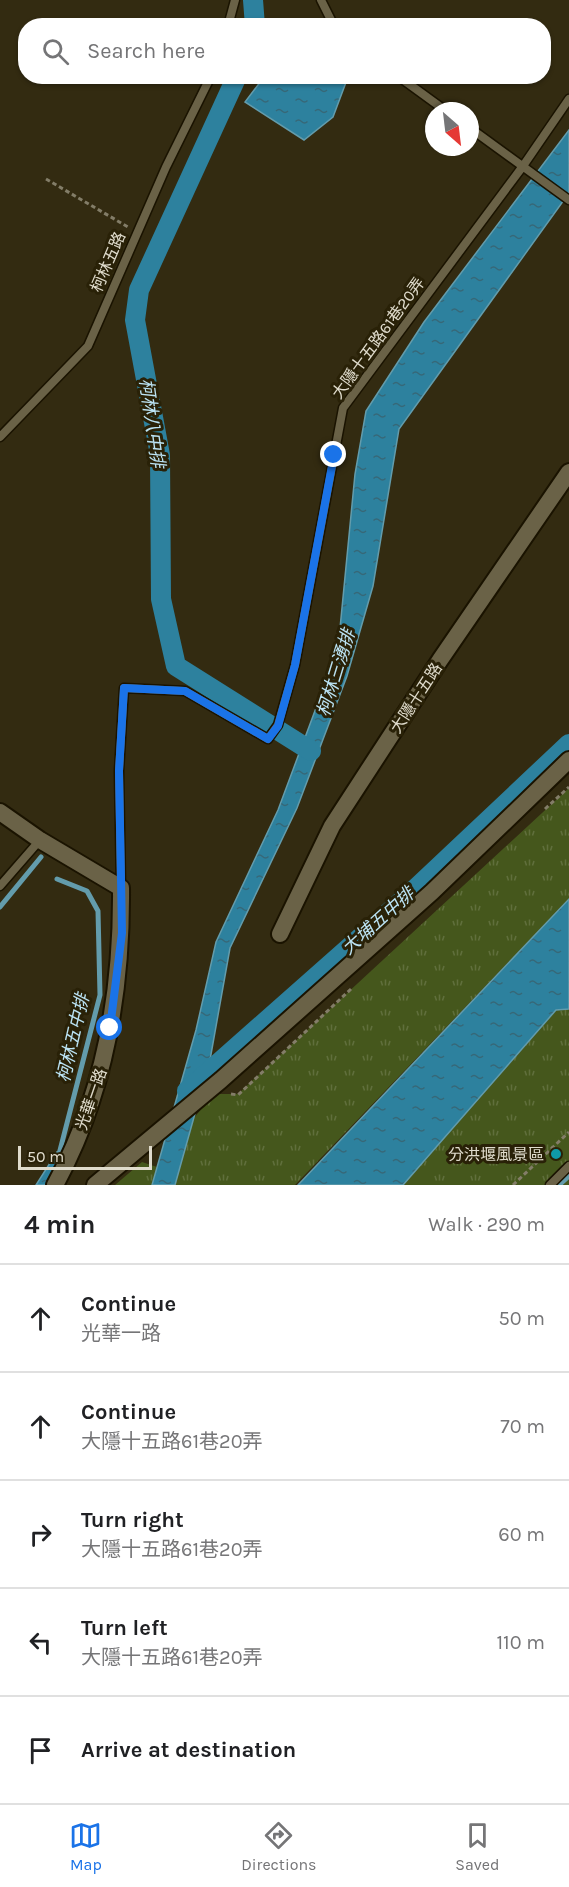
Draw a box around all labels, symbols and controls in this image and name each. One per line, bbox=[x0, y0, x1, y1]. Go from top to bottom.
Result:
search box bbox=[18, 18, 551, 84]
icon: search bbox=[39, 35, 72, 68]
text: Search here bbox=[87, 38, 205, 64]
north arrow bbox=[425, 102, 479, 156]
street label: 柯林五路 bbox=[87, 229, 129, 295]
street label: 大隱十五路61巷20弄 bbox=[328, 274, 428, 402]
water label: 柯林八中排 bbox=[135, 377, 169, 471]
route end bbox=[320, 441, 346, 467]
water label: 柯林三湧排 bbox=[312, 625, 360, 719]
street label: 大隱十五路 bbox=[386, 659, 446, 737]
water label: 大埔五中排 bbox=[337, 881, 420, 959]
water label: 柯林五中排 bbox=[52, 990, 94, 1084]
route start bbox=[96, 1014, 122, 1040]
street label: 光華一路 bbox=[72, 1066, 110, 1132]
scale bar bbox=[18, 1143, 152, 1170]
place label: 分洪堰風景區 bbox=[448, 1145, 544, 1164]
text: 50 m bbox=[27, 1147, 64, 1166]
marker: 分洪堰風景區 bbox=[549, 1147, 563, 1161]
text: 4 min bbox=[24, 1209, 95, 1240]
text: Walk · 290 m bbox=[428, 1213, 545, 1236]
text: Continue bbox=[81, 1291, 176, 1317]
icon: ahead bbox=[24, 1302, 57, 1335]
text: 50 m bbox=[498, 1307, 545, 1330]
text: 光華一路 bbox=[81, 1322, 161, 1345]
text: Continue bbox=[81, 1399, 176, 1425]
icon: ahead bbox=[24, 1410, 57, 1443]
text: 70 m bbox=[500, 1415, 545, 1438]
text: 大隱十五路61巷20弄 bbox=[81, 1430, 263, 1453]
text: Turn right bbox=[81, 1507, 184, 1533]
icon: right bbox=[24, 1518, 57, 1551]
text: 60 m bbox=[498, 1523, 545, 1546]
text: 大隱十五路61巷20弄 bbox=[81, 1538, 263, 1561]
text: Turn left bbox=[81, 1615, 168, 1641]
icon: left bbox=[24, 1626, 57, 1659]
text: 110 m bbox=[496, 1631, 545, 1654]
text: 大隱十五路61巷20弄 bbox=[81, 1646, 263, 1669]
icon: arrive bbox=[24, 1734, 57, 1767]
text: Arrive at destination bbox=[81, 1737, 296, 1763]
tab: Map bbox=[69, 1819, 102, 1874]
tab: Directions bbox=[241, 1819, 316, 1874]
tab: Saved bbox=[455, 1819, 500, 1874]

